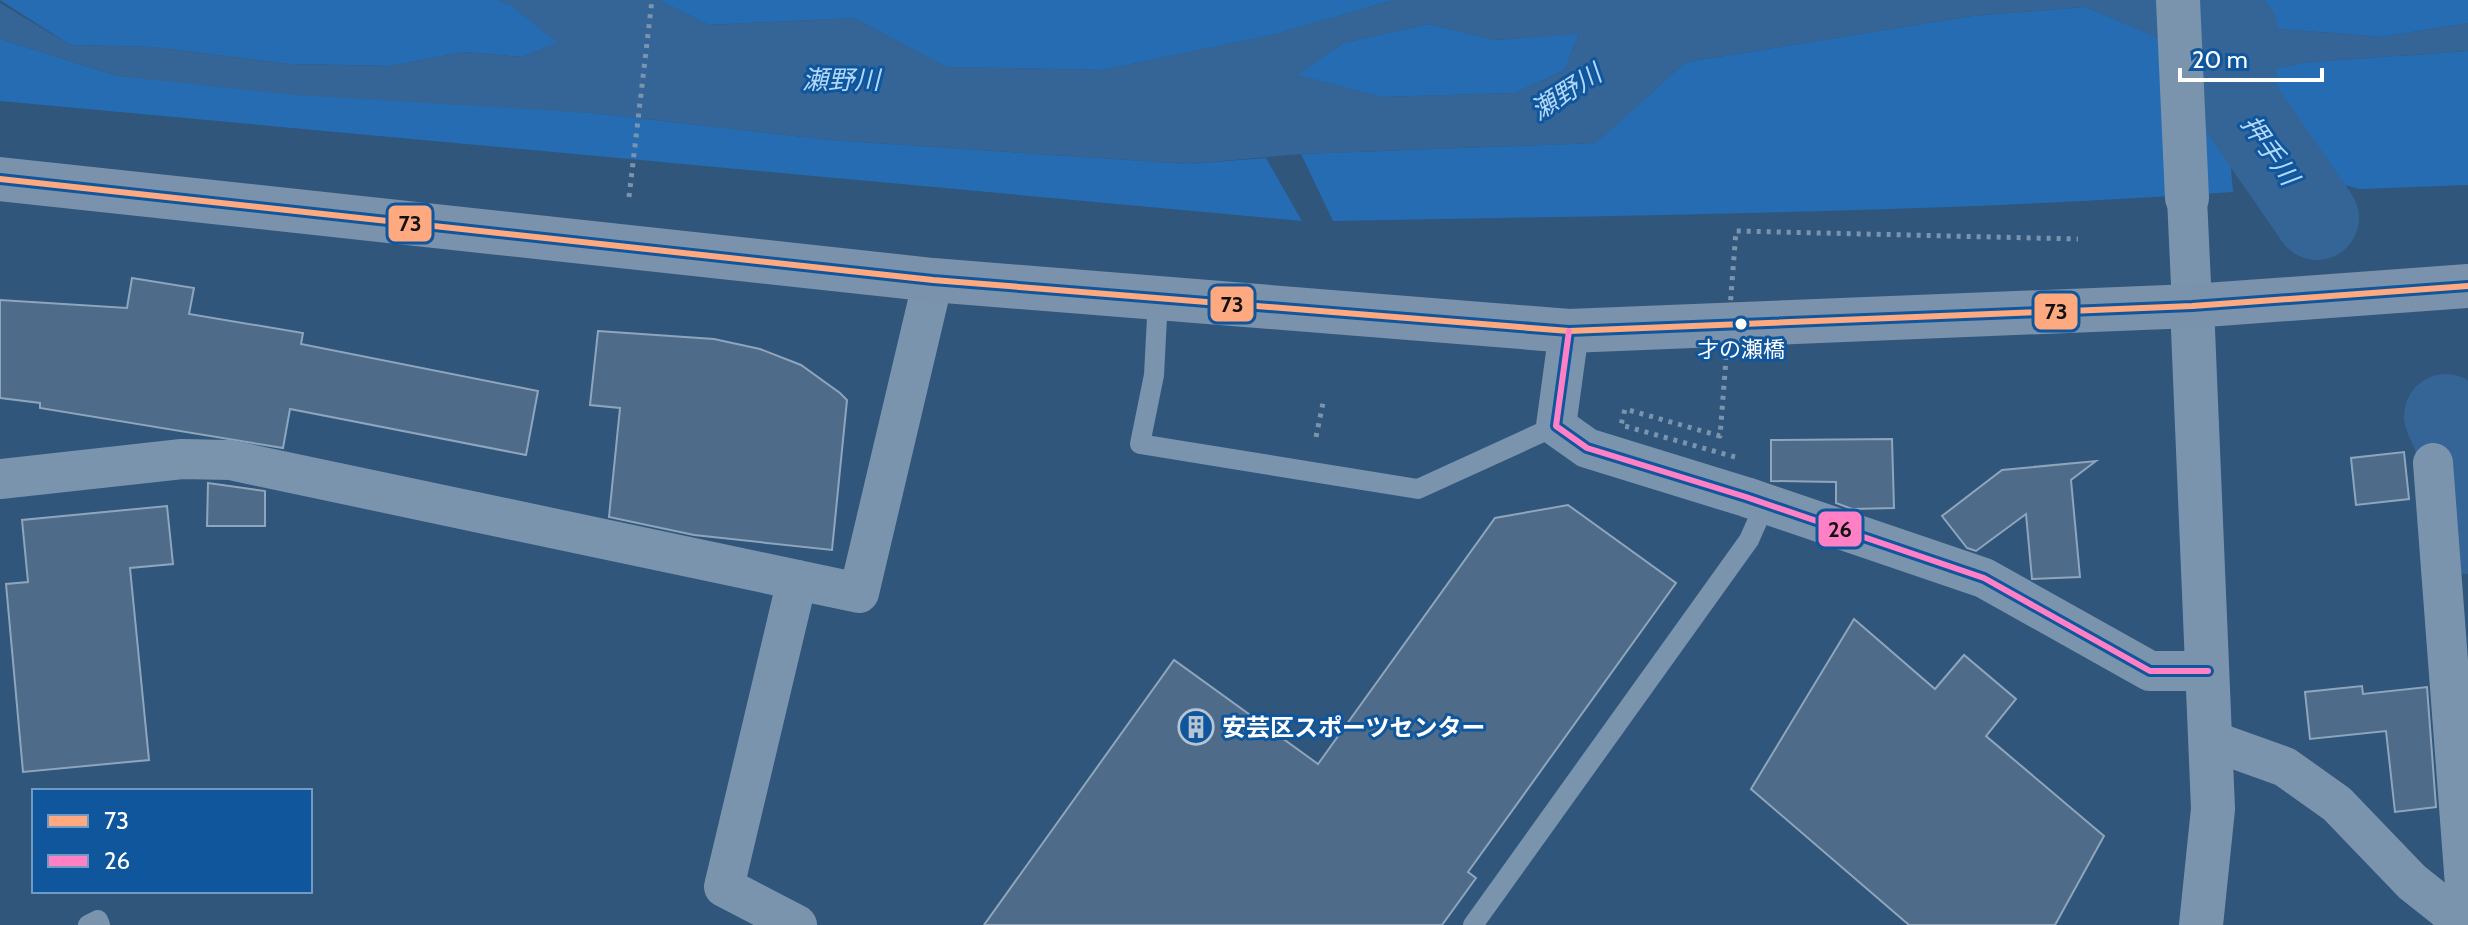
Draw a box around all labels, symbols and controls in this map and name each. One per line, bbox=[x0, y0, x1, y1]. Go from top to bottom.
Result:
scale bar bbox=[2180, 32, 2322, 82]
text: 20 m bbox=[2192, 45, 2248, 74]
water label: 瀬野川 bbox=[1525, 56, 1610, 127]
water label: 瀬野川 bbox=[802, 64, 883, 96]
water label: 押手川 bbox=[2235, 109, 2307, 194]
line badge: 73 bbox=[387, 204, 433, 243]
text: 73 bbox=[398, 210, 422, 237]
line badge: 73 bbox=[1209, 285, 1255, 323]
text: 73 bbox=[1220, 291, 1244, 318]
line badge: 73 bbox=[2033, 292, 2079, 331]
text: 73 bbox=[2044, 298, 2068, 325]
marker: 才の瀬橋 bbox=[1733, 316, 1749, 332]
place label: 才の瀬橋 bbox=[1697, 336, 1785, 363]
line badge: 26 bbox=[1817, 510, 1863, 548]
text: 26 bbox=[1828, 516, 1852, 543]
building icon: 安芸区スポーツセンター bbox=[1177, 708, 1215, 746]
place label: 安芸区スポーツセンター bbox=[1222, 713, 1486, 742]
legend bbox=[32, 789, 312, 893]
text: 73 bbox=[104, 806, 129, 835]
text: 26 bbox=[104, 846, 130, 875]

